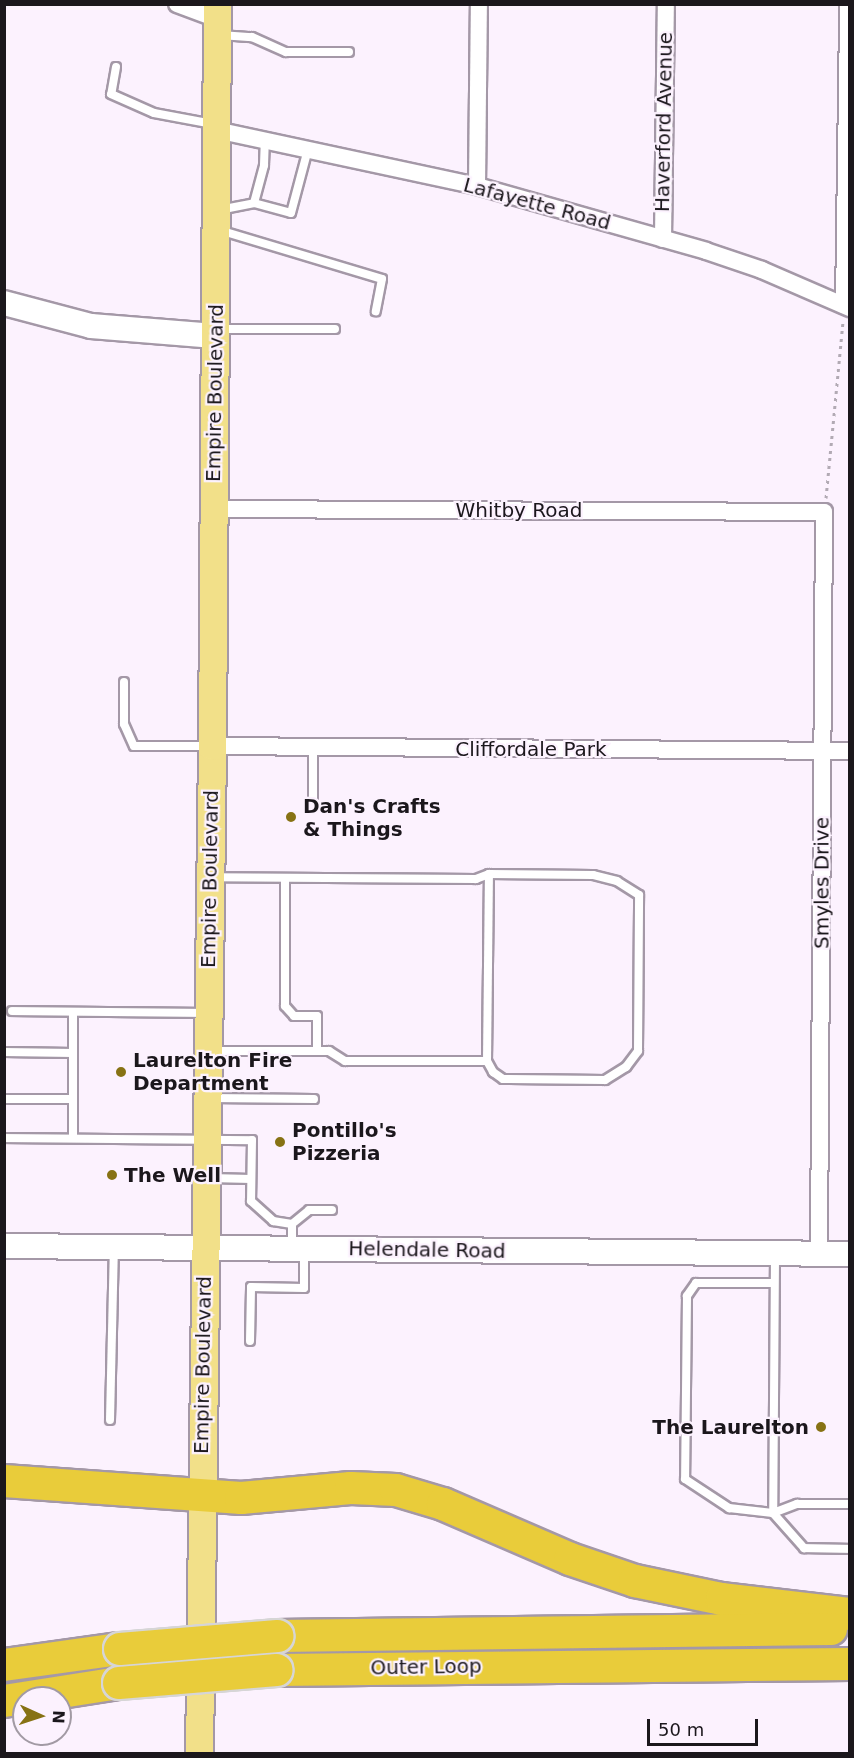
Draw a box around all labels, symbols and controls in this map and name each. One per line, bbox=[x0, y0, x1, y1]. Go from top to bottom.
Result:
street label: Haverford Avenue bbox=[650, 32, 678, 212]
street label: Lafayette Road bbox=[461, 173, 613, 235]
street label: Empire Boulevard bbox=[201, 304, 229, 482]
street label: Whitby Road bbox=[456, 498, 582, 522]
street label: Cliffordale Park bbox=[455, 737, 607, 761]
street label: Empire Boulevard bbox=[196, 790, 224, 968]
place label: Dan's Crafts & Things bbox=[303, 794, 441, 841]
marker: Dan's Crafts & Things bbox=[284, 810, 298, 824]
street label: Smyles Drive bbox=[810, 817, 834, 949]
place label: Laurelton Fire Department bbox=[133, 1048, 292, 1095]
marker: Laurelton Fire Department bbox=[114, 1065, 128, 1079]
place label: Pontillo's Pizzeria bbox=[292, 1118, 397, 1165]
marker: Pontillo's Pizzeria bbox=[273, 1135, 287, 1149]
place label: The Well bbox=[124, 1163, 221, 1187]
marker: The Well bbox=[105, 1168, 119, 1182]
street label: Helendale Road bbox=[348, 1237, 506, 1263]
street label: Empire Boulevard bbox=[189, 1276, 217, 1454]
place label: The Laurelton bbox=[652, 1415, 809, 1439]
marker: The Laurelton bbox=[814, 1420, 828, 1434]
street label: Outer Loop bbox=[370, 1654, 482, 1680]
north arrow bbox=[12, 1686, 72, 1746]
scale bar bbox=[650, 1707, 761, 1745]
text: N bbox=[49, 1710, 68, 1724]
text: 50 m bbox=[658, 1719, 704, 1740]

